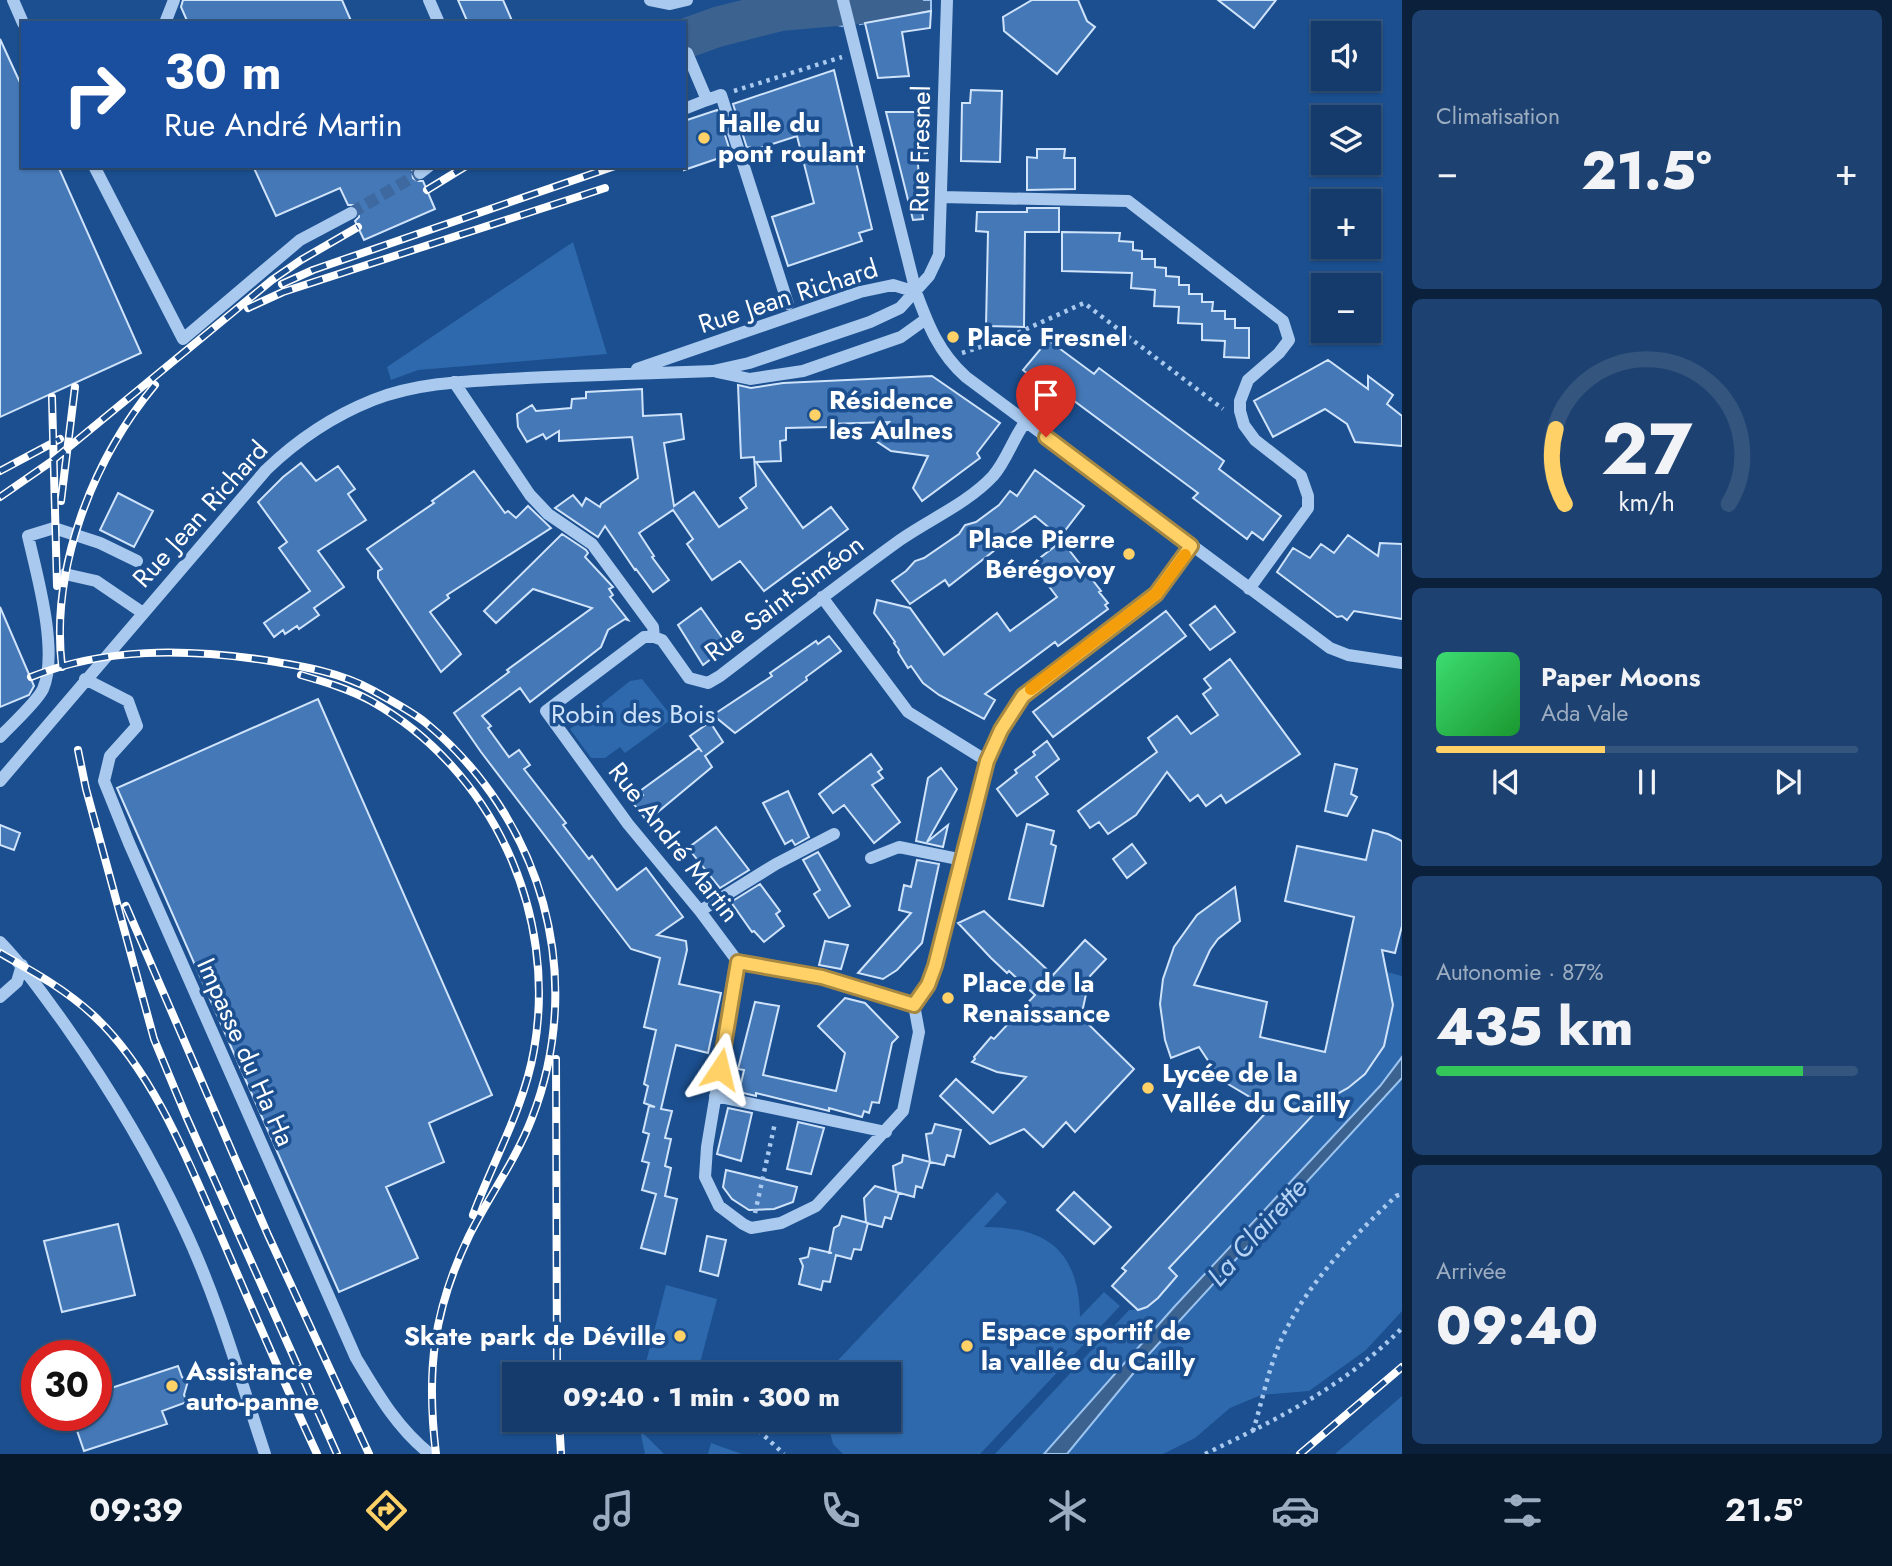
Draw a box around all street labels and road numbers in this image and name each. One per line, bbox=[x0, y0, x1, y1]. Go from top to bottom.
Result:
street label: Rue Fresnel bbox=[900, 85, 940, 213]
street label: Rue Jean Richard bbox=[693, 249, 883, 343]
street label: Rue Jean Richard bbox=[123, 432, 277, 596]
street label: Rue Saint-Siméon bbox=[696, 525, 872, 671]
street label: Rue André Martin bbox=[599, 754, 749, 930]
street label: Impasse du Ha Ha bbox=[187, 952, 305, 1152]

